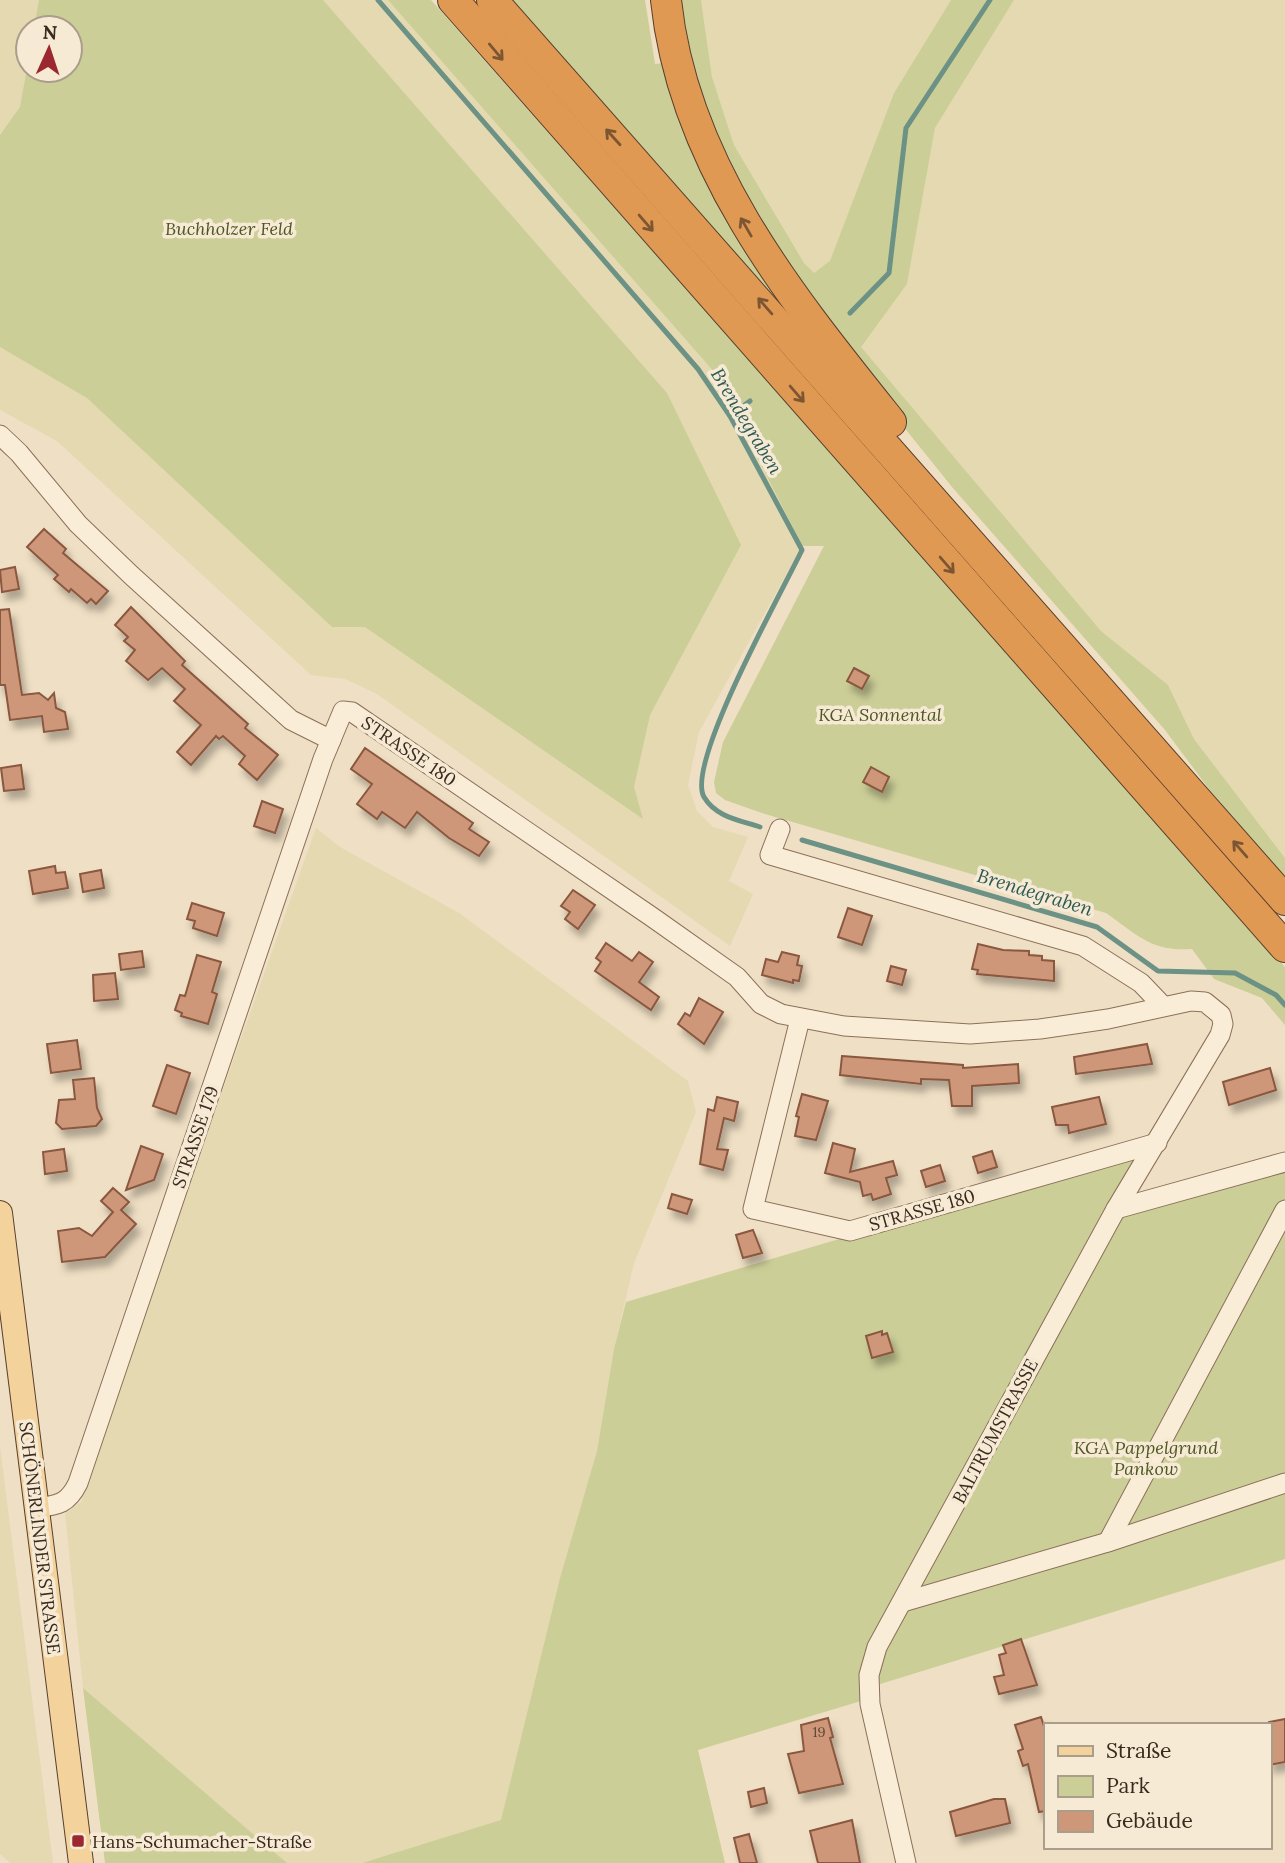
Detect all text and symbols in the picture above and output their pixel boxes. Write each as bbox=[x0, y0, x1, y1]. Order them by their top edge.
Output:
north arrow bbox=[14, 14, 84, 84]
text: N bbox=[42, 20, 58, 44]
one-way arrow bbox=[488, 43, 504, 61]
one-way arrow bbox=[605, 128, 621, 146]
one-way arrow bbox=[638, 214, 654, 232]
park label: Buchholzer Feld bbox=[165, 217, 293, 240]
one-way arrow bbox=[739, 217, 753, 237]
one-way arrow bbox=[757, 298, 773, 316]
water label: Brendegraben bbox=[706, 364, 788, 479]
one-way arrow bbox=[789, 385, 805, 403]
one-way arrow bbox=[939, 555, 955, 573]
park label: KGA Sonnental bbox=[818, 703, 942, 726]
street label: STRASSE 180 bbox=[357, 711, 461, 791]
one-way arrow bbox=[1232, 840, 1248, 858]
water label: Brendegraben bbox=[974, 863, 1096, 921]
street label: STRASSE 179 bbox=[167, 1083, 223, 1191]
street label: STRASSE 180 bbox=[866, 1184, 978, 1236]
street label: BALTRUMSTRASSE bbox=[947, 1355, 1043, 1507]
street label: SCHÖNERLINDER STRASSE bbox=[14, 1420, 66, 1656]
park label: KGA Pappelgrund Pankow bbox=[1074, 1436, 1218, 1480]
house number: 19 bbox=[812, 1723, 826, 1741]
legend bbox=[1044, 1723, 1271, 1849]
text: Straße bbox=[1106, 1737, 1171, 1764]
text: Park bbox=[1106, 1772, 1150, 1799]
text: Gebäude bbox=[1106, 1807, 1193, 1834]
place label: Hans-Schumacher-Straße bbox=[92, 1830, 312, 1853]
marker: Hans-Schumacher-Straße bbox=[70, 1833, 86, 1849]

